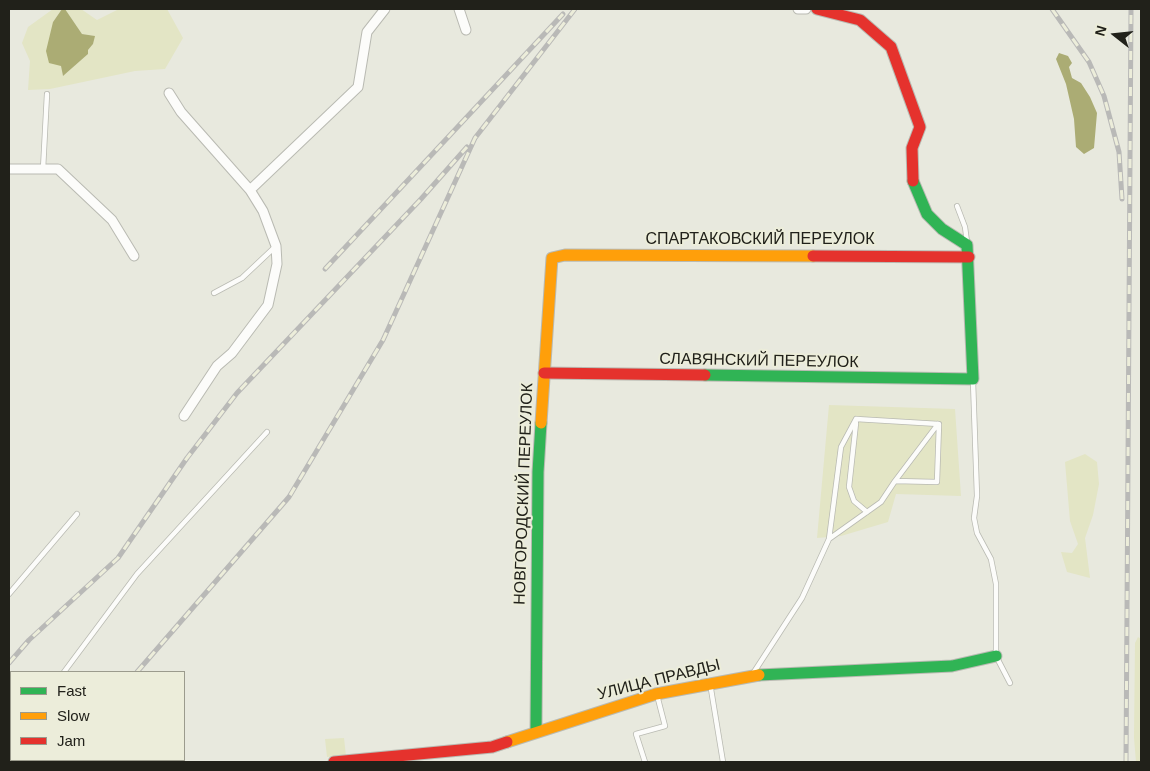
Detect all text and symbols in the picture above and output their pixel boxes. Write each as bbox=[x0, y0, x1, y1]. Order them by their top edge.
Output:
north arrow bbox=[1090, 10, 1140, 60]
text: N bbox=[1091, 24, 1110, 38]
street label: СПАРТАКОВСКИЙ ПЕРЕУЛОК bbox=[645, 230, 875, 250]
street label: СЛАВЯНСКИЙ ПЕРЕУЛОК bbox=[659, 350, 859, 372]
street label: НОВГОРОДСКИЙ ПЕРЕУЛОК bbox=[511, 383, 537, 605]
street label: УЛИЦА ПРАВДЫ bbox=[596, 655, 722, 705]
legend bbox=[10, 671, 185, 761]
text: Fast bbox=[57, 682, 86, 699]
text: Slow bbox=[57, 707, 90, 724]
text: Jam bbox=[57, 732, 85, 749]

